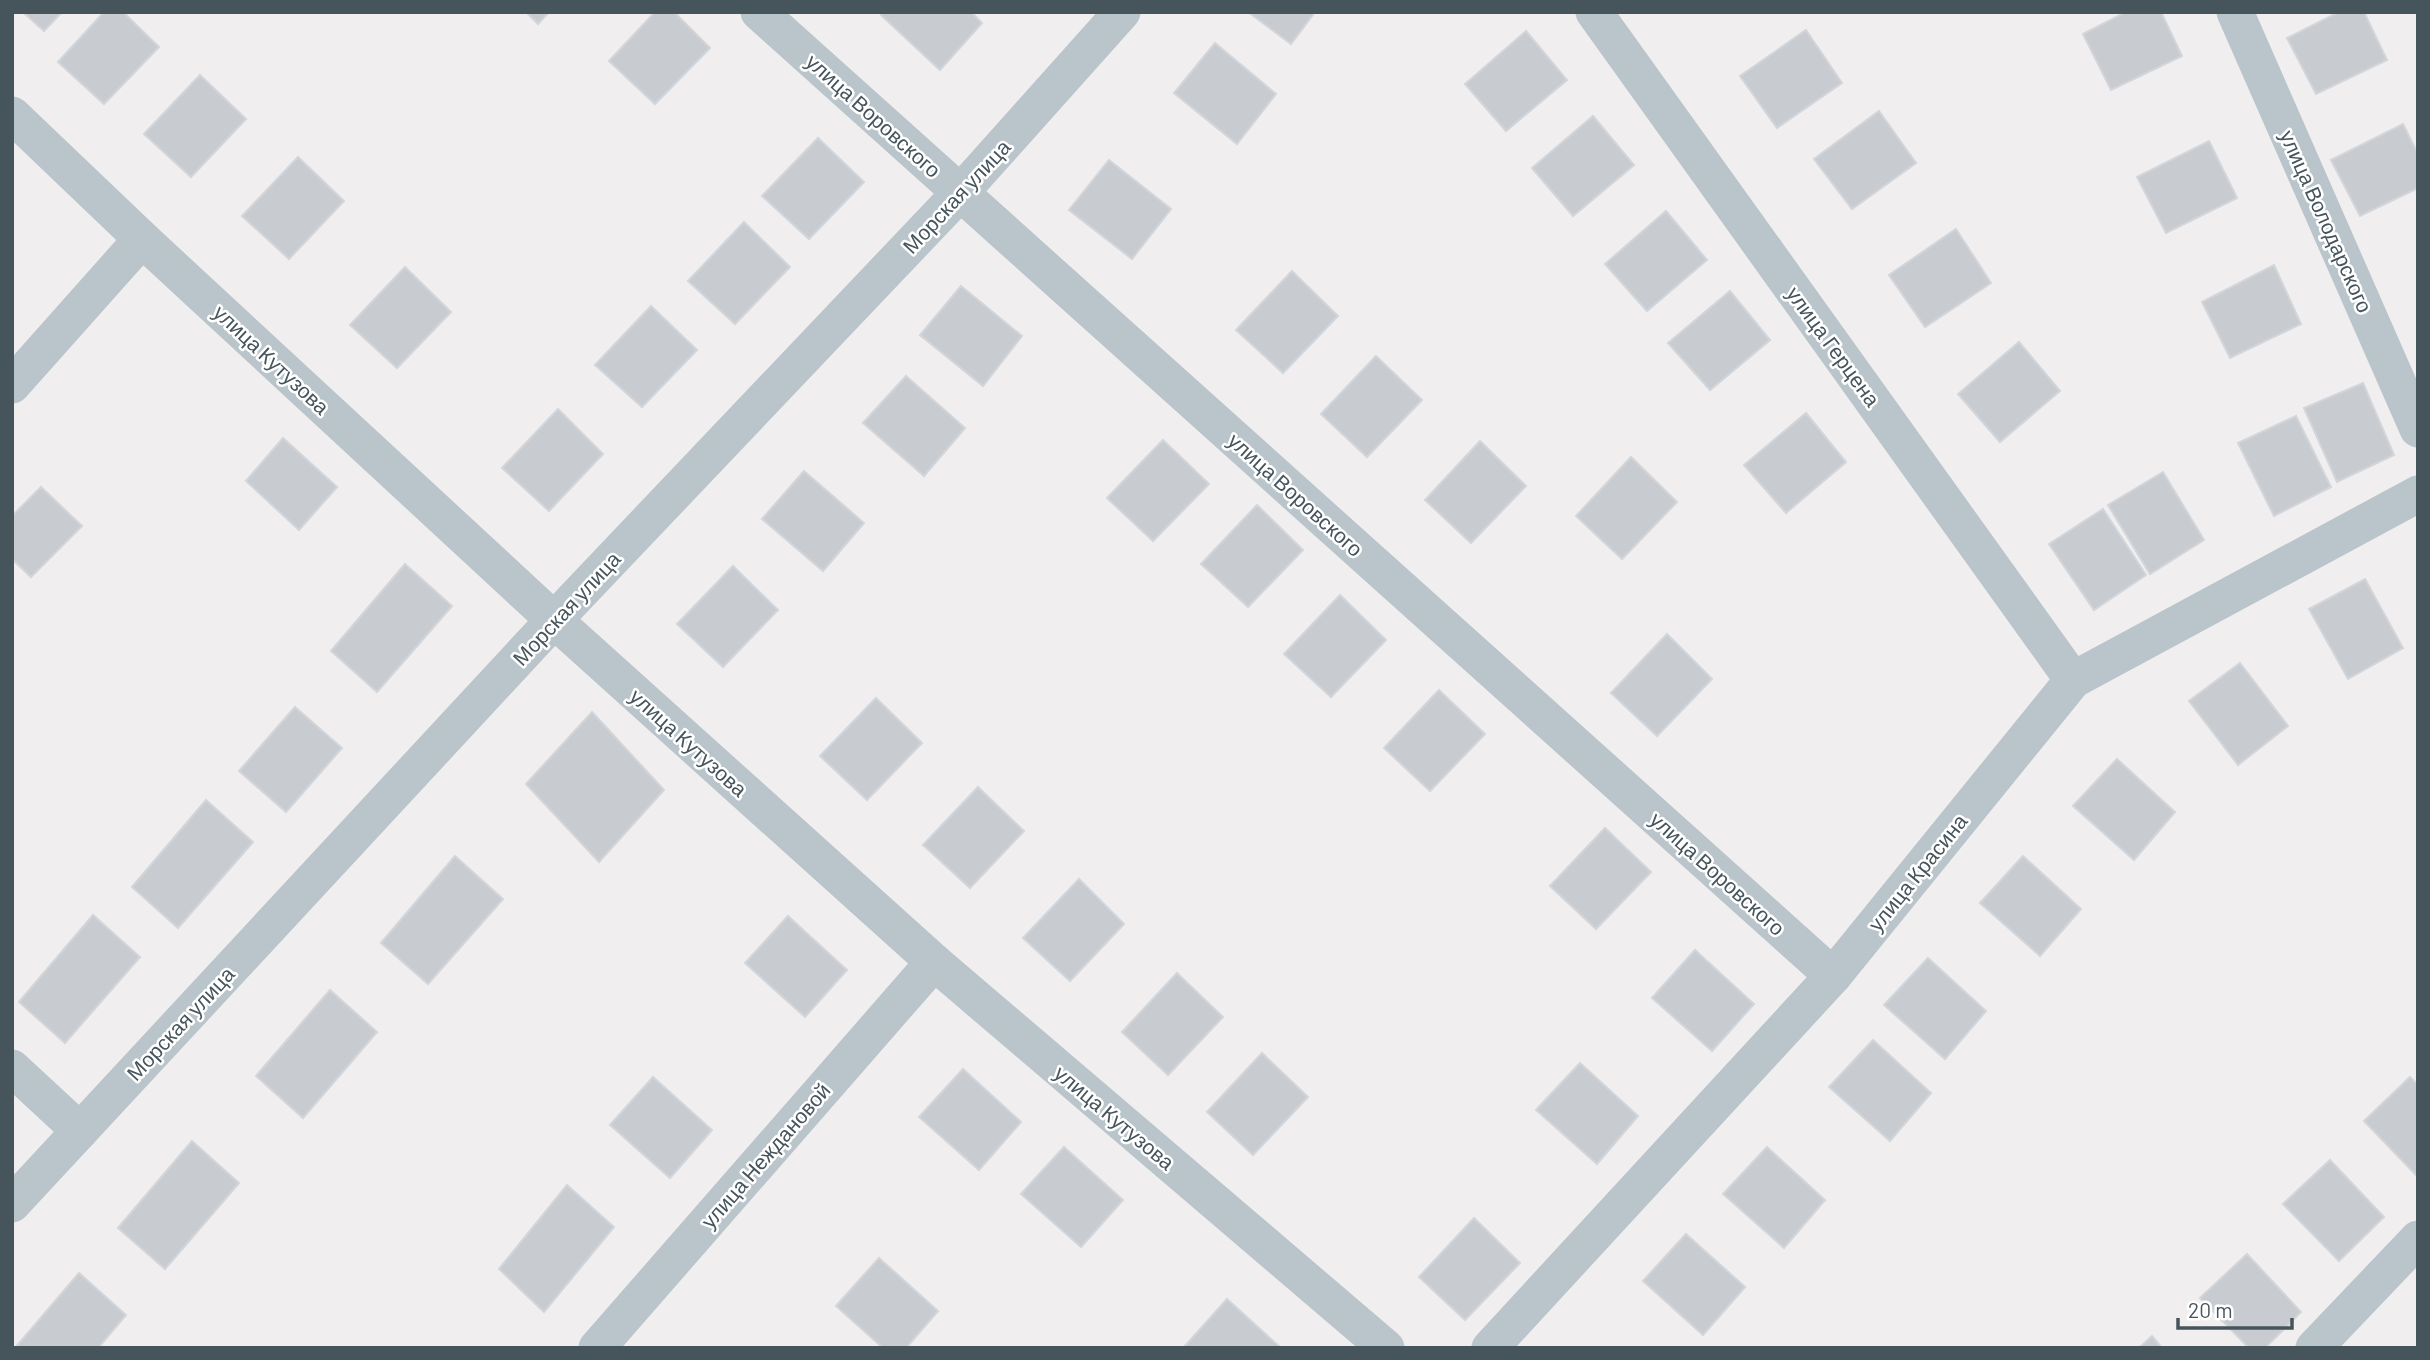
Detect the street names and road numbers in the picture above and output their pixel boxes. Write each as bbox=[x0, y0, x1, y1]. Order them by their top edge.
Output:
street label: улица Воровского bbox=[802, 48, 946, 182]
street label: улица Володарского bbox=[2276, 126, 2378, 316]
street label: Морская улица bbox=[897, 134, 1015, 258]
street label: улица Герцена bbox=[1782, 281, 1886, 411]
street label: улица Кутузова bbox=[209, 299, 335, 419]
street label: улица Воровского bbox=[1224, 427, 1368, 561]
street label: Морская улица bbox=[507, 546, 625, 670]
street label: улица Кутузова bbox=[625, 683, 753, 801]
street label: улица Воровского bbox=[1646, 806, 1790, 940]
street label: улица Красина bbox=[1862, 808, 1972, 935]
street label: Морская улица bbox=[121, 961, 239, 1085]
street label: улица Кутузова bbox=[1050, 1060, 1180, 1175]
street label: улица Неждановой bbox=[695, 1077, 835, 1233]

